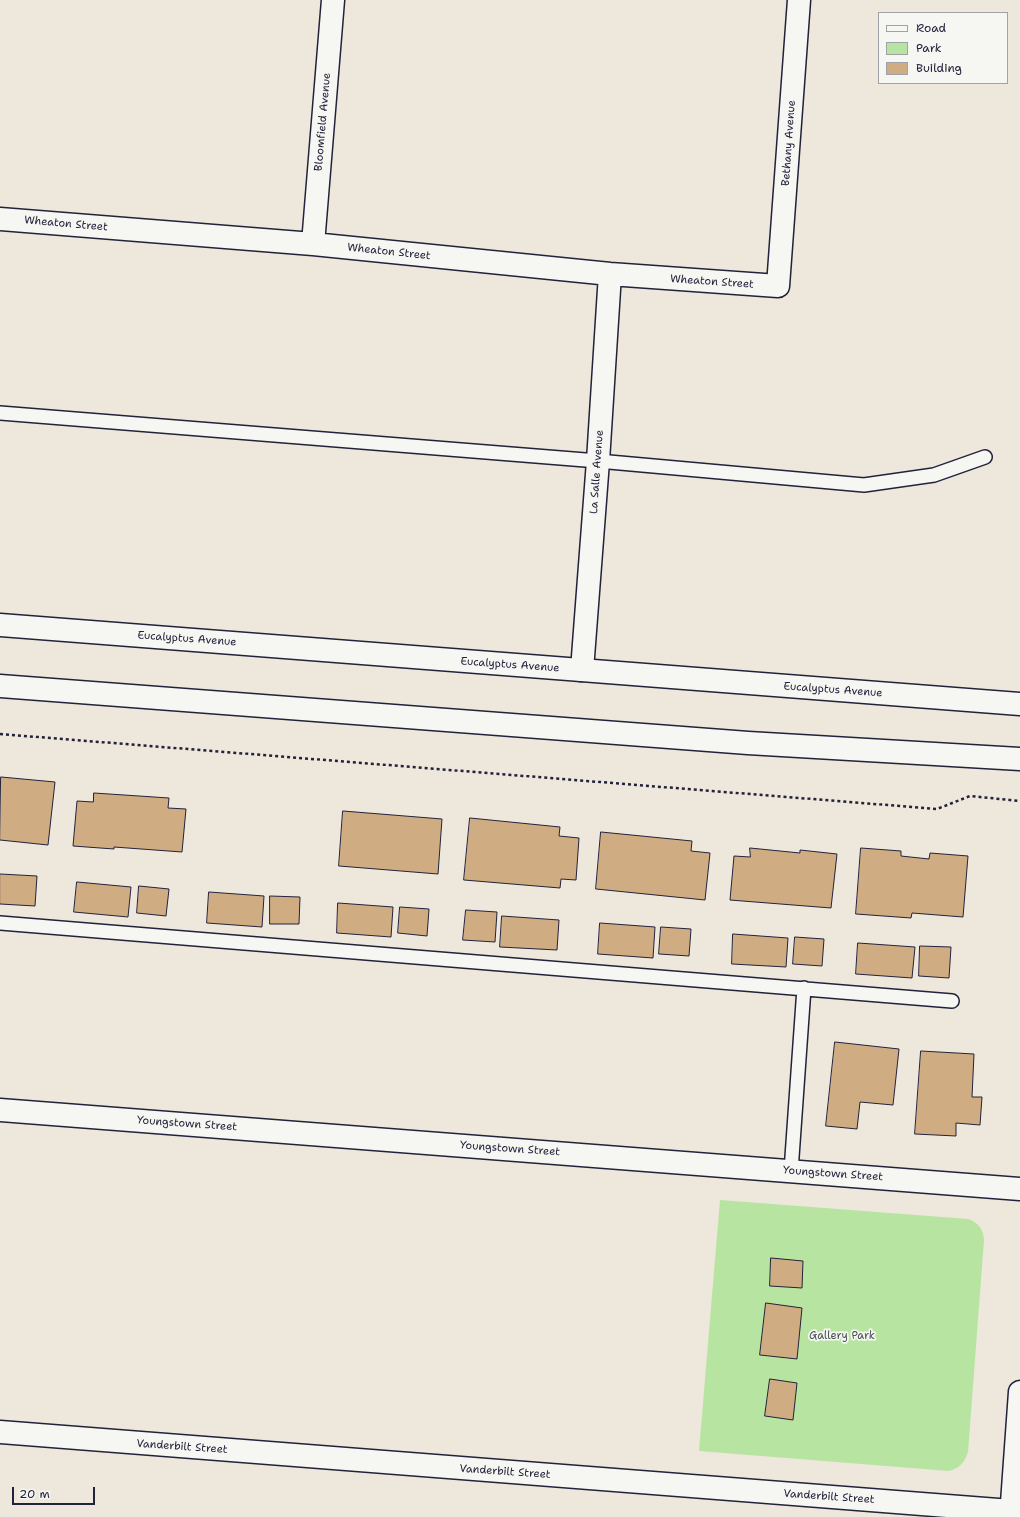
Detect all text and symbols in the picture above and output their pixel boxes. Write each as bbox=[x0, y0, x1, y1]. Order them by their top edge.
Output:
legend bbox=[878, 12, 1008, 84]
text: Road bbox=[916, 20, 946, 36]
text: Park bbox=[916, 40, 942, 56]
text: Building bbox=[916, 60, 962, 76]
street label: Bloomfield Avenue bbox=[312, 72, 334, 172]
street label: Bethany Avenue bbox=[779, 100, 799, 186]
street label: Wheaton Street bbox=[24, 214, 108, 234]
street label: Wheaton Street bbox=[347, 241, 431, 263]
street label: Wheaton Street bbox=[670, 272, 754, 292]
street label: La Salle Avenue bbox=[587, 429, 607, 515]
street label: Eucalyptus Avenue bbox=[137, 629, 237, 649]
street label: Eucalyptus Avenue bbox=[460, 655, 560, 675]
street label: Eucalyptus Avenue bbox=[783, 680, 883, 700]
street label: Youngstown Street bbox=[136, 1114, 238, 1134]
street label: Youngstown Street bbox=[459, 1139, 561, 1159]
street label: Youngstown Street bbox=[782, 1164, 884, 1184]
park label: Gallery Park bbox=[809, 1329, 875, 1343]
street label: Vanderbilt Street bbox=[136, 1437, 228, 1457]
street label: Vanderbilt Street bbox=[459, 1462, 551, 1482]
scale bar bbox=[14, 1479, 97, 1505]
text: 20 m bbox=[19, 1486, 50, 1502]
street label: Vanderbilt Street bbox=[783, 1487, 875, 1507]

